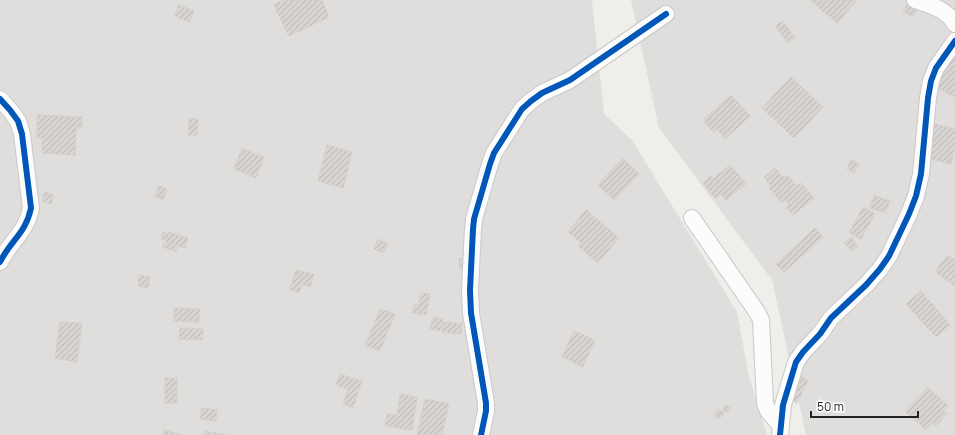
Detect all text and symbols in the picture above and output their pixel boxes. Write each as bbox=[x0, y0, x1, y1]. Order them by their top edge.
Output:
scale bar bbox=[811, 393, 918, 419]
text: 50 m bbox=[817, 398, 844, 415]

